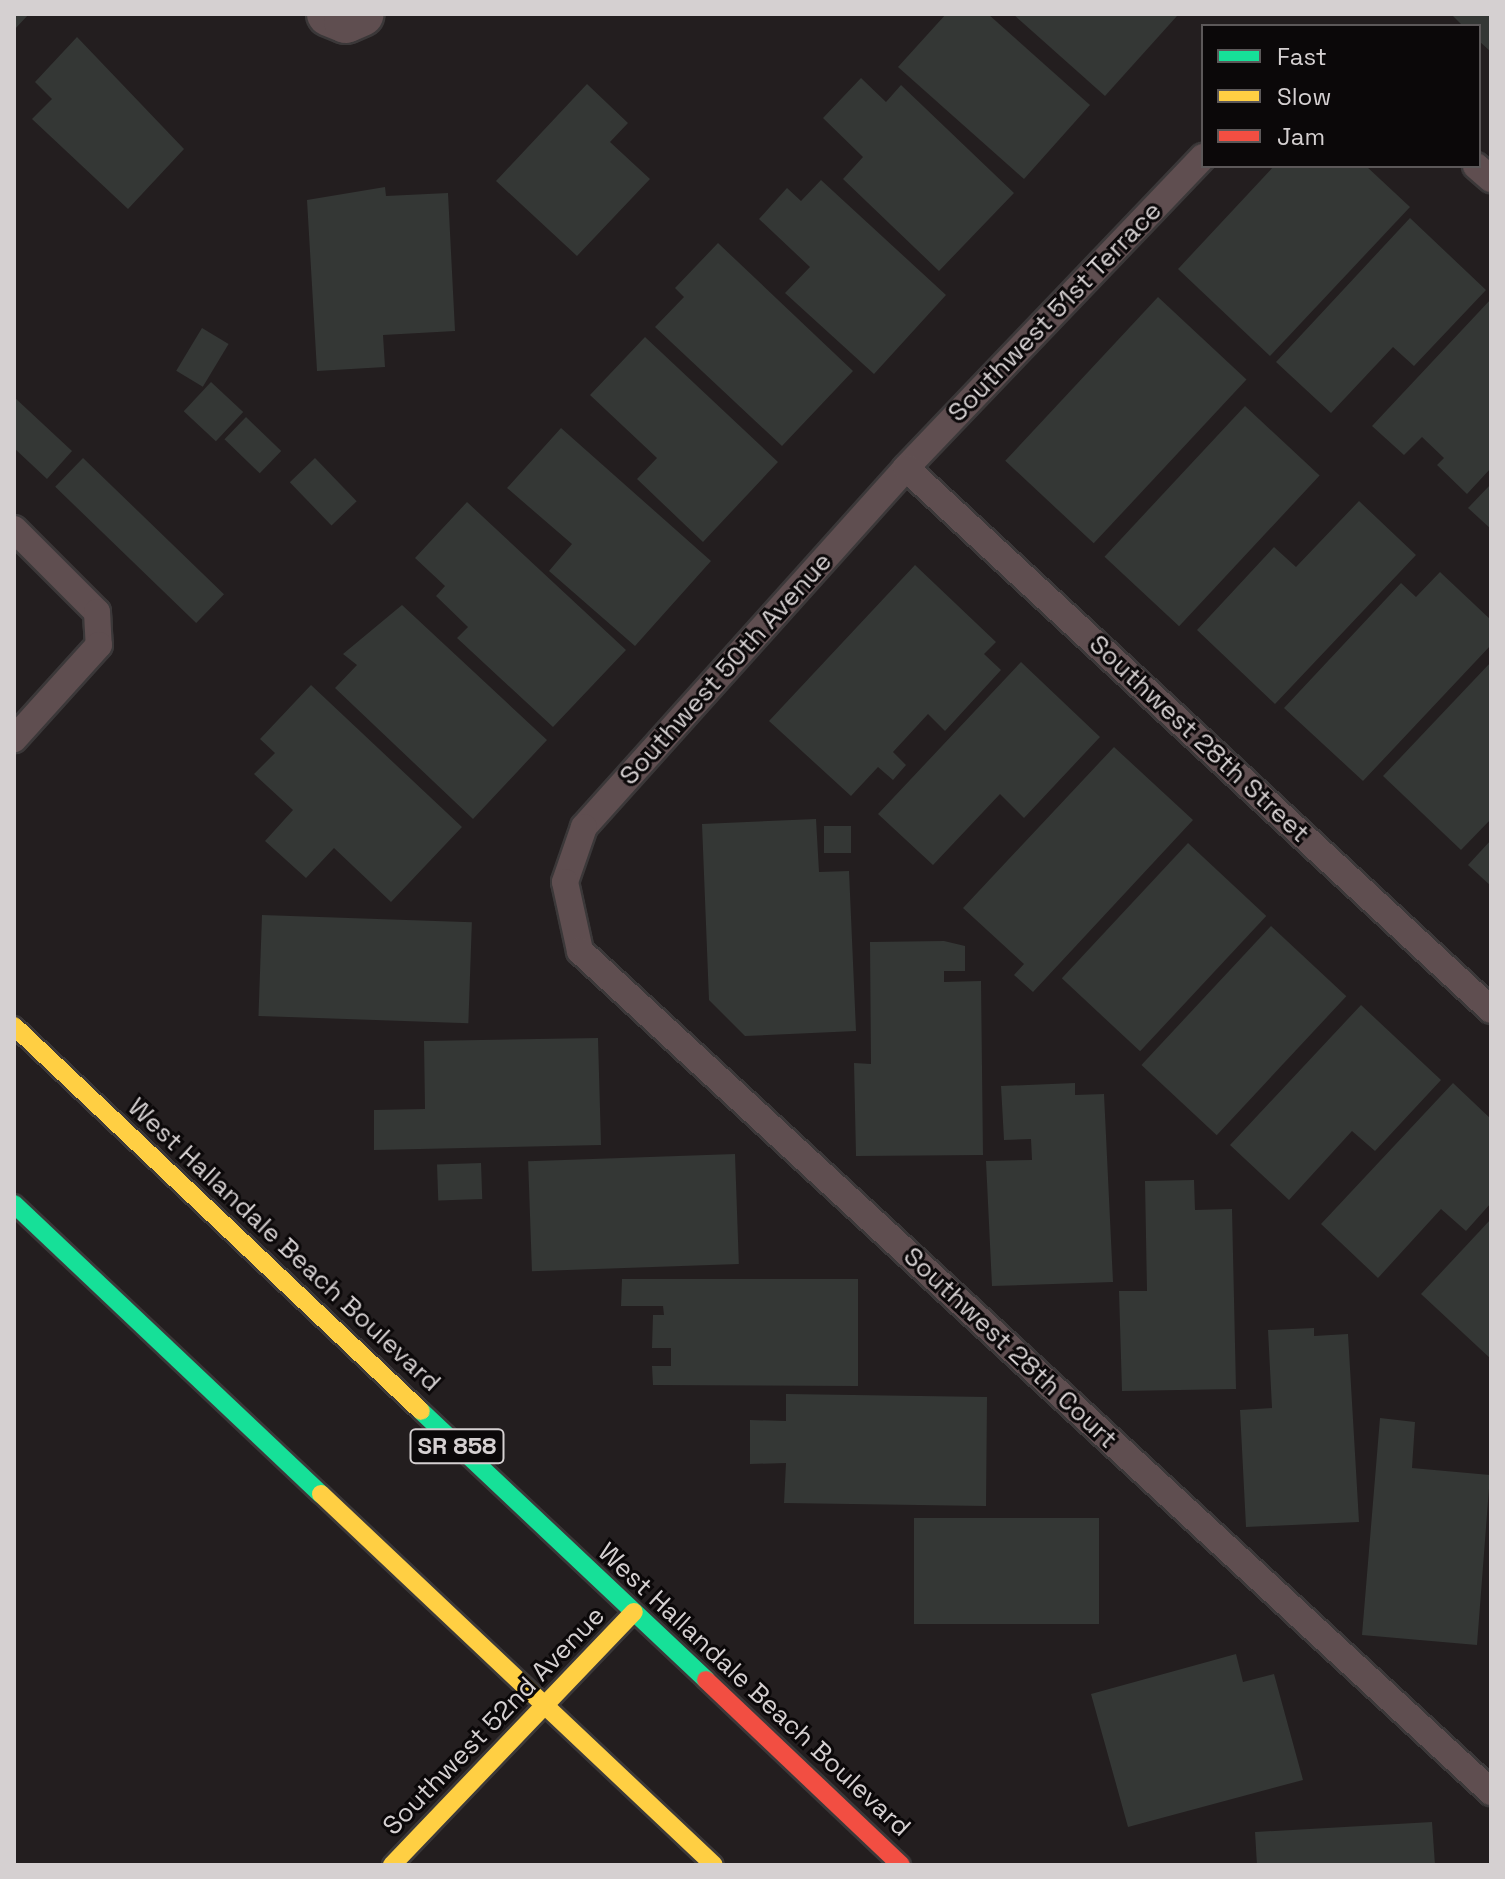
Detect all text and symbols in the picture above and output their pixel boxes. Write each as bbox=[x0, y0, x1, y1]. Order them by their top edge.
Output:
legend bbox=[1201, 24, 1481, 168]
text: Fast bbox=[1277, 41, 1327, 72]
text: Slow bbox=[1277, 81, 1331, 112]
text: Jam bbox=[1277, 121, 1325, 152]
street label: Southwest 51st Terrace bbox=[941, 195, 1169, 429]
street label: Southwest 50th Avenue bbox=[613, 546, 839, 792]
street label: Southwest 28th Street bbox=[1082, 629, 1316, 849]
street label: West Hallandale Beach Boulevard bbox=[121, 1092, 447, 1398]
street label: Southwest 28th Court bbox=[897, 1241, 1123, 1455]
road number: SR 858 bbox=[409, 1426, 505, 1466]
street label: West Hallandale Beach Boulevard bbox=[591, 1537, 917, 1843]
street label: Southwest 52nd Avenue bbox=[377, 1600, 611, 1842]

